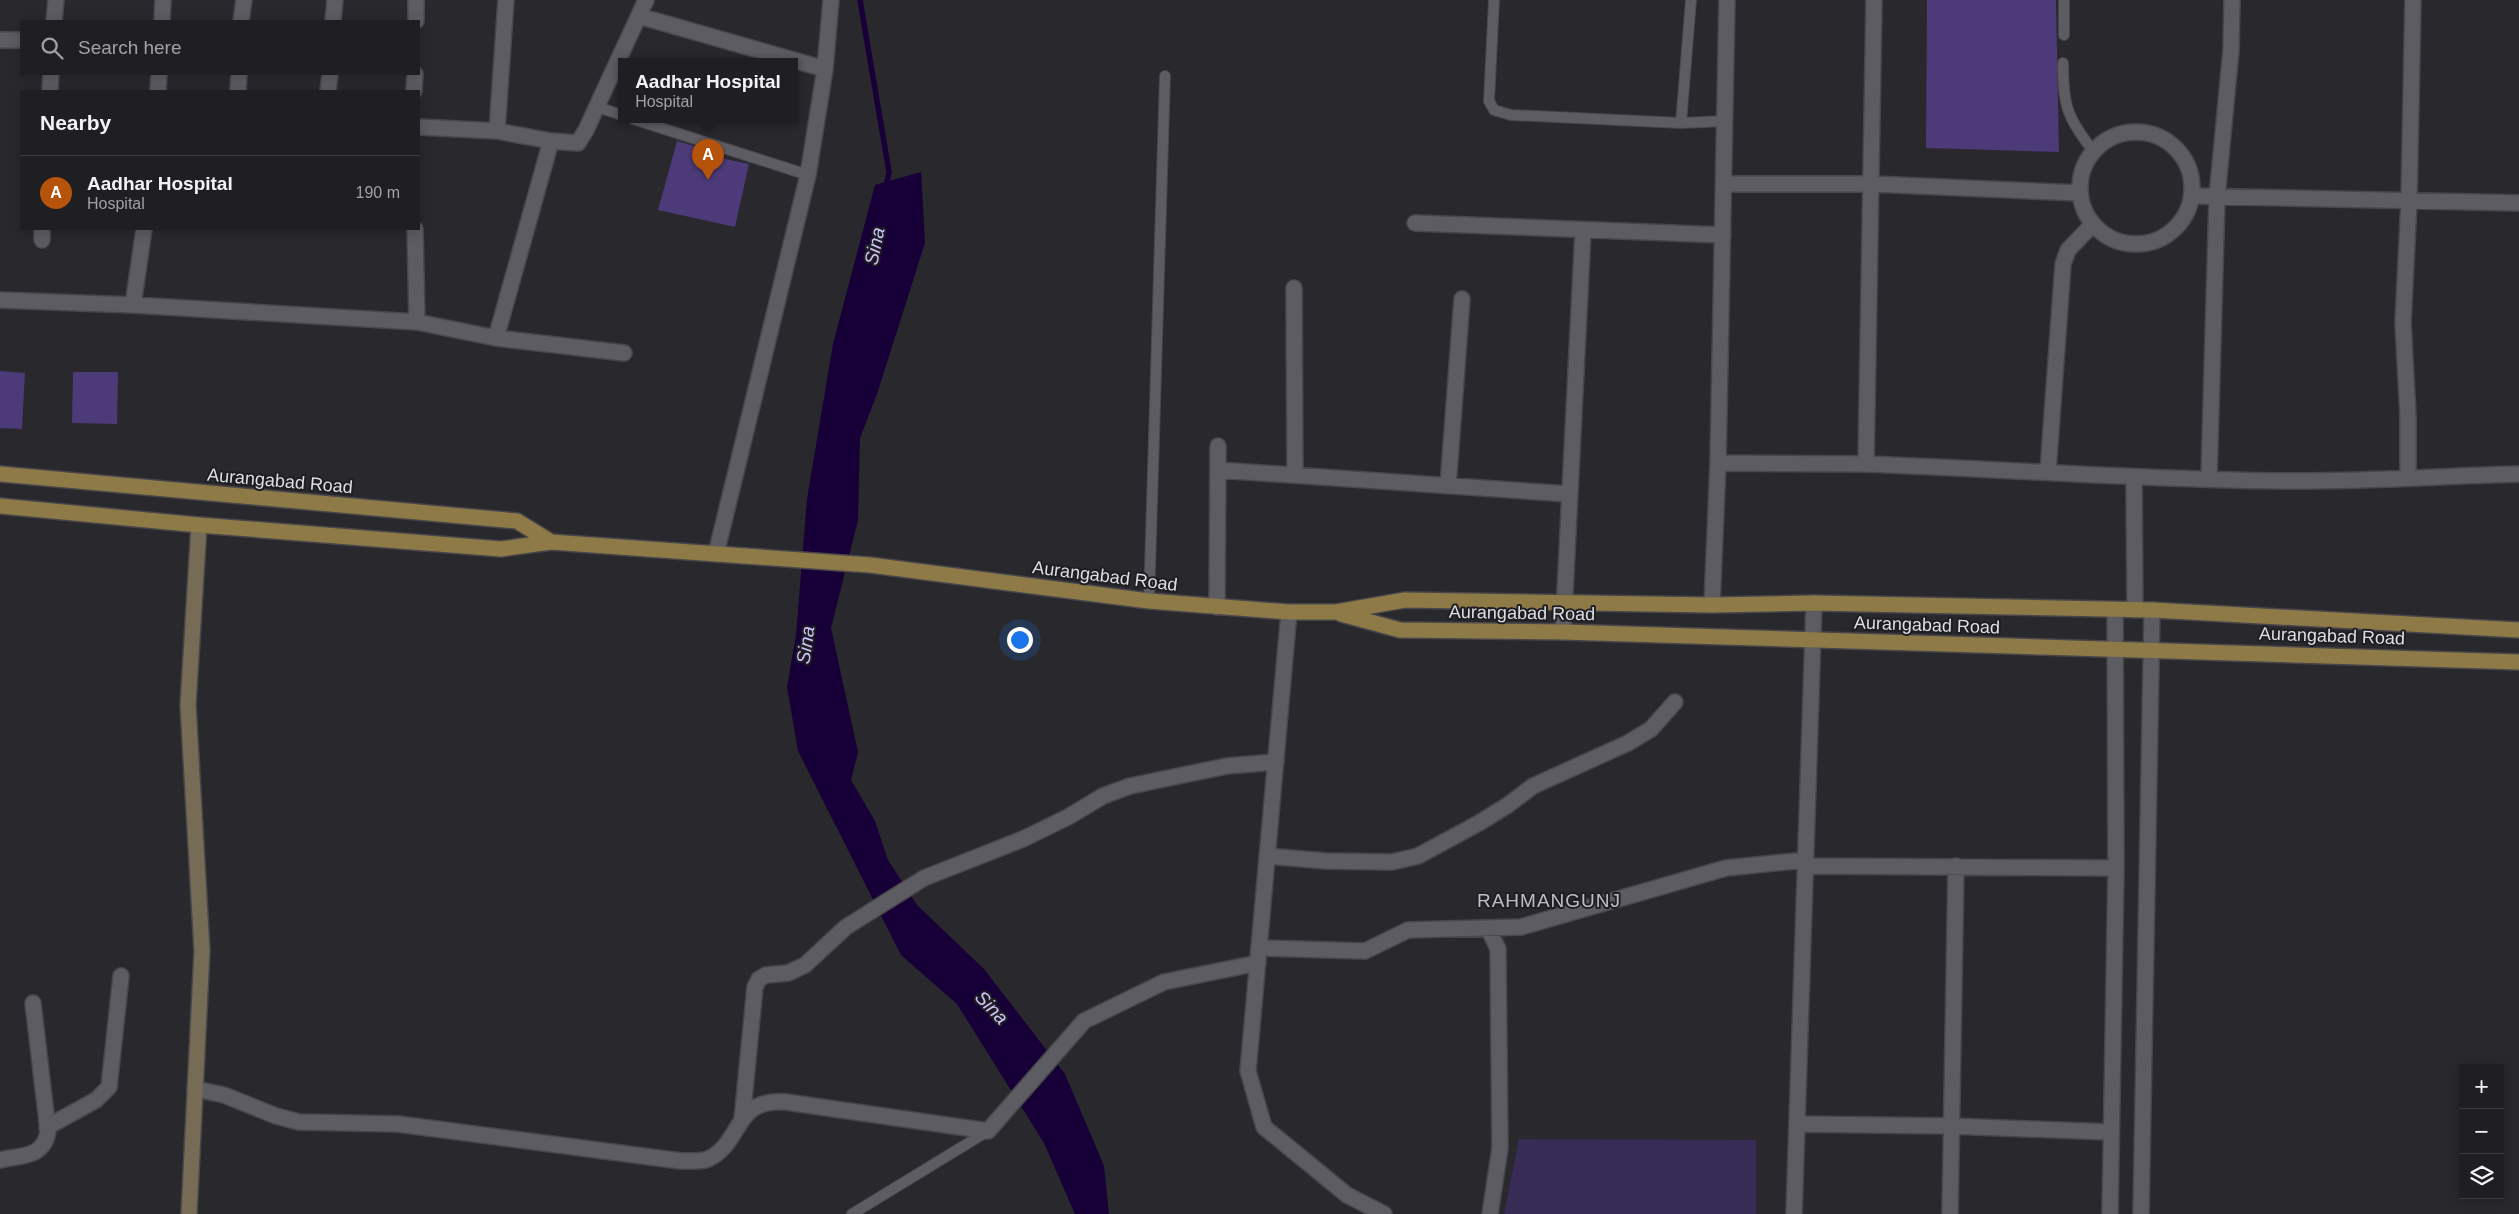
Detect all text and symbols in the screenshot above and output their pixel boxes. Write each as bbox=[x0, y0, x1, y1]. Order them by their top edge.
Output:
search box bbox=[20, 20, 420, 75]
icon: search bbox=[38, 34, 66, 62]
text: Search here bbox=[78, 37, 182, 58]
popup bbox=[618, 58, 798, 123]
text: Aadhar Hospital bbox=[635, 71, 781, 92]
text: Hospital bbox=[635, 93, 693, 110]
text: Nearby bbox=[40, 111, 111, 134]
pin: A bbox=[692, 139, 724, 180]
text: Aadhar Hospital bbox=[87, 173, 233, 194]
text: A bbox=[50, 184, 62, 201]
text: 190 m bbox=[356, 184, 400, 201]
text: Hospital bbox=[87, 195, 145, 212]
water label: Sina bbox=[860, 225, 889, 267]
street label: Aurangabad Road bbox=[206, 465, 354, 497]
street label: Aurangabad Road bbox=[1031, 557, 1179, 595]
street label: Aurangabad Road bbox=[1449, 602, 1595, 624]
street label: Aurangabad Road bbox=[1854, 612, 2000, 638]
street label: Aurangabad Road bbox=[2259, 623, 2405, 649]
water label: Sina bbox=[792, 625, 819, 665]
your location bbox=[1007, 627, 1033, 653]
district label: RAHMANGUNJ bbox=[1477, 890, 1621, 911]
water label: Sina bbox=[971, 986, 1012, 1028]
map controls bbox=[2459, 1064, 2504, 1199]
button: + bbox=[2459, 1064, 2504, 1109]
button: − bbox=[2459, 1109, 2504, 1154]
button: layers bbox=[2459, 1154, 2504, 1199]

